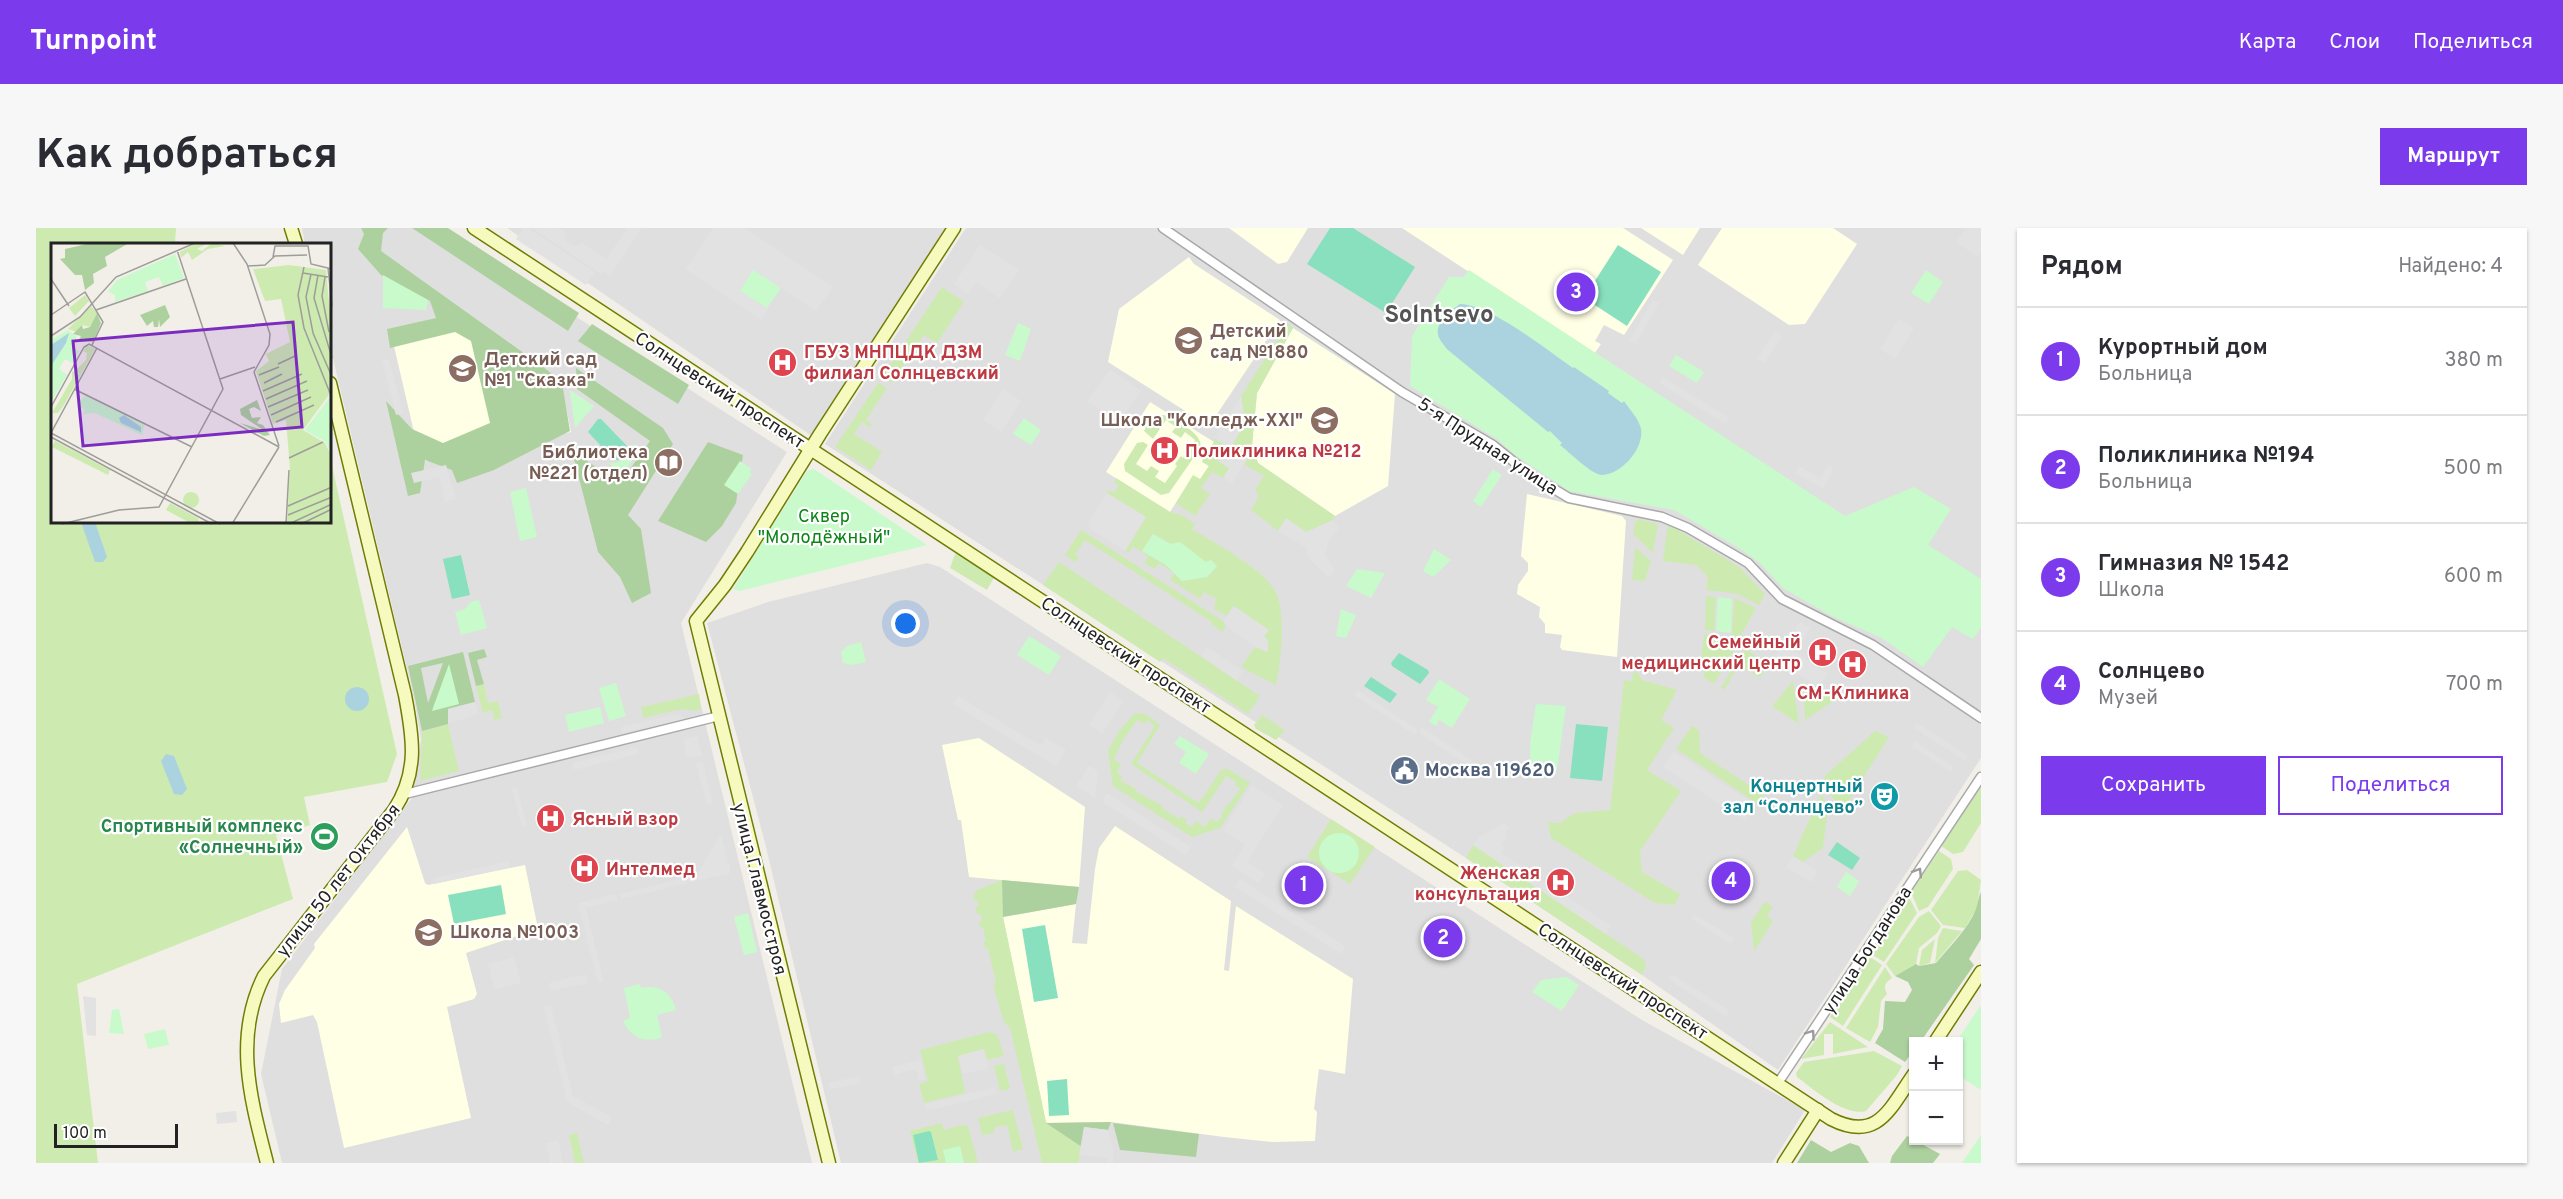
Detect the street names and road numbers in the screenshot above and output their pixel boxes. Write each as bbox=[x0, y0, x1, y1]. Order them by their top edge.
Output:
street label: Солнцевский проспект bbox=[630, 328, 809, 455]
street label: 5-я Прудная улица bbox=[1413, 393, 1562, 501]
street label: Солнцевский проспект bbox=[1036, 593, 1215, 720]
street label: улица 50 лет Октября bbox=[272, 800, 406, 962]
street label: улица Главмосстроя bbox=[726, 801, 791, 978]
street label: улица Богданова bbox=[1818, 883, 1918, 1019]
street label: Солнцевский проспект bbox=[1533, 919, 1712, 1046]

